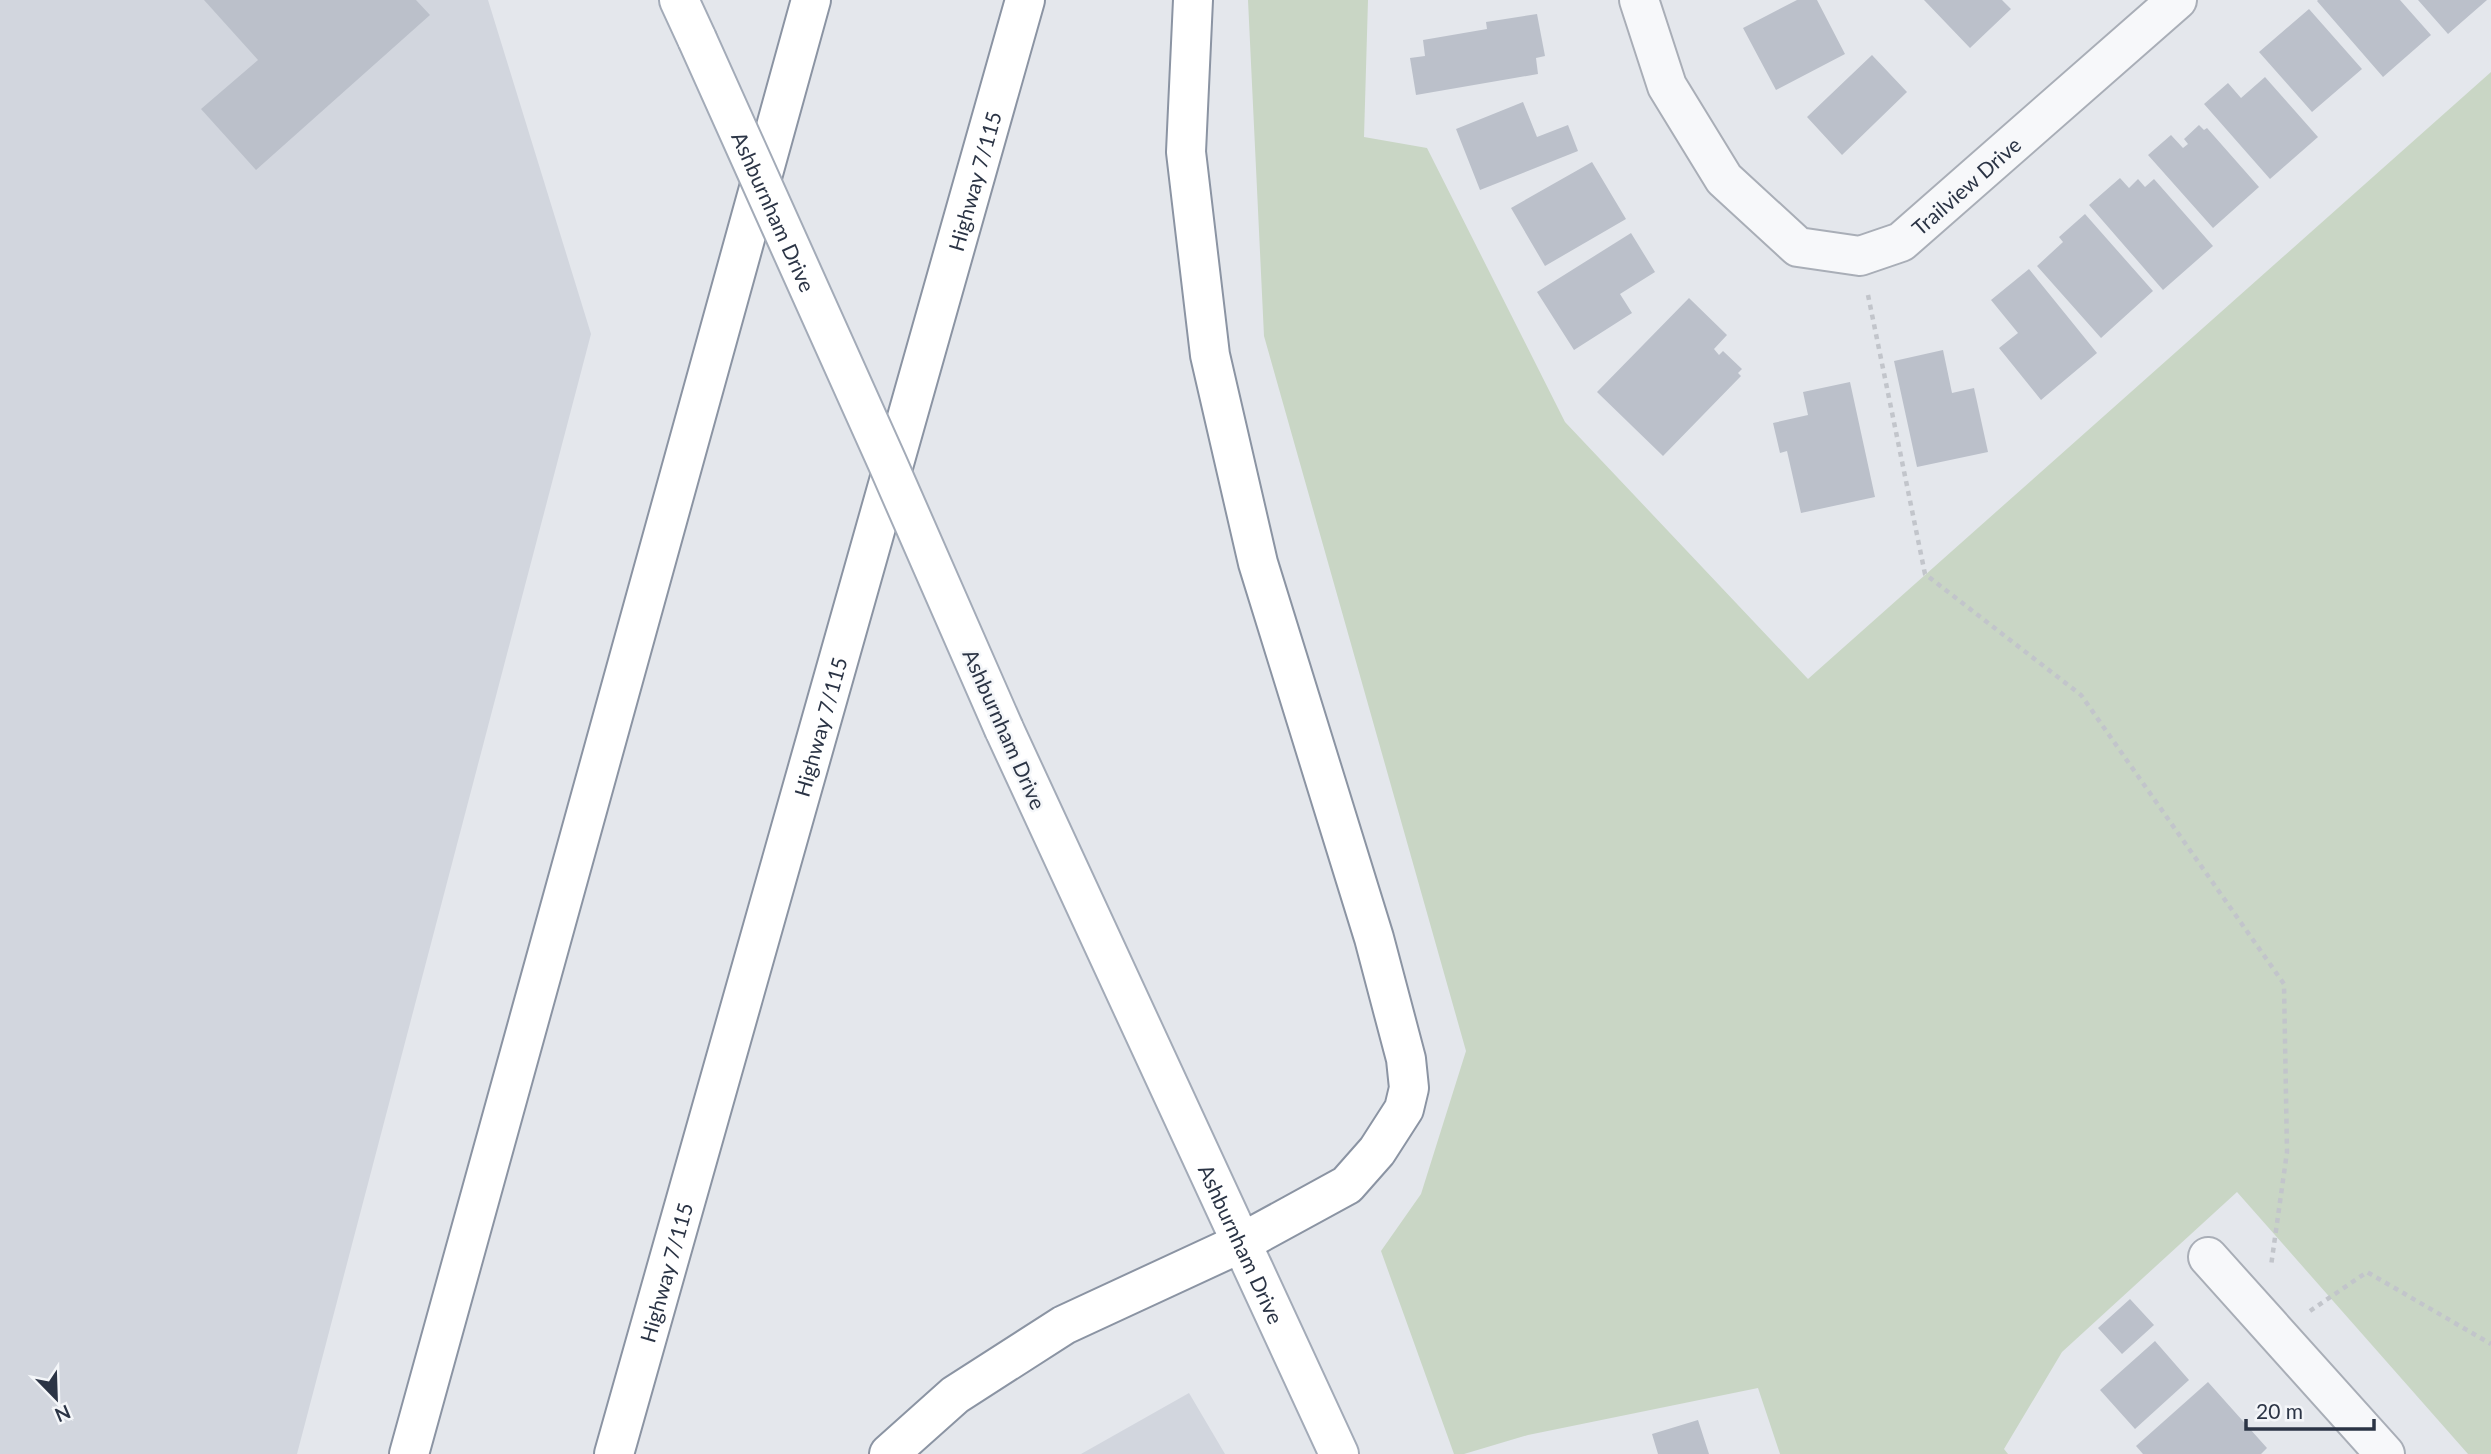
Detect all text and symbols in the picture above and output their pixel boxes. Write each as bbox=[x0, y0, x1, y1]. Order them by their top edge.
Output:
street label: Highway 7/115 bbox=[942, 108, 1005, 254]
street label: Ashburnham Drive bbox=[728, 127, 821, 295]
street label: Trailview Drive bbox=[1906, 131, 2025, 240]
street label: Ashburnham Drive bbox=[958, 645, 1052, 813]
street label: Highway 7/115 bbox=[788, 654, 851, 799]
street label: Ashburnham Drive bbox=[1194, 1160, 1289, 1327]
street label: Highway 7/115 bbox=[634, 1199, 697, 1345]
north arrow bbox=[21, 1363, 91, 1433]
scale bar bbox=[2246, 1388, 2374, 1432]
text: 20 m bbox=[2256, 1398, 2303, 1423]
text: N bbox=[52, 1401, 74, 1428]

